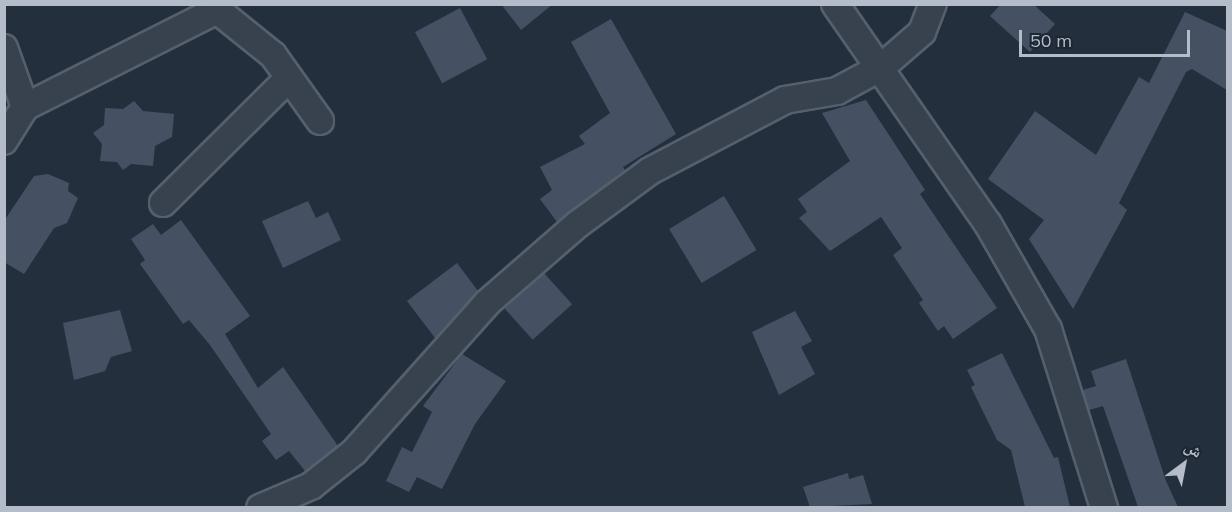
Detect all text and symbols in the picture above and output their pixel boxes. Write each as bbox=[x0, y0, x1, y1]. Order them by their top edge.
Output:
scale bar bbox=[1022, 18, 1193, 56]
text: 50 m bbox=[1030, 29, 1072, 52]
north arrow bbox=[1154, 434, 1214, 494]
text: ش bbox=[1181, 436, 1206, 462]

